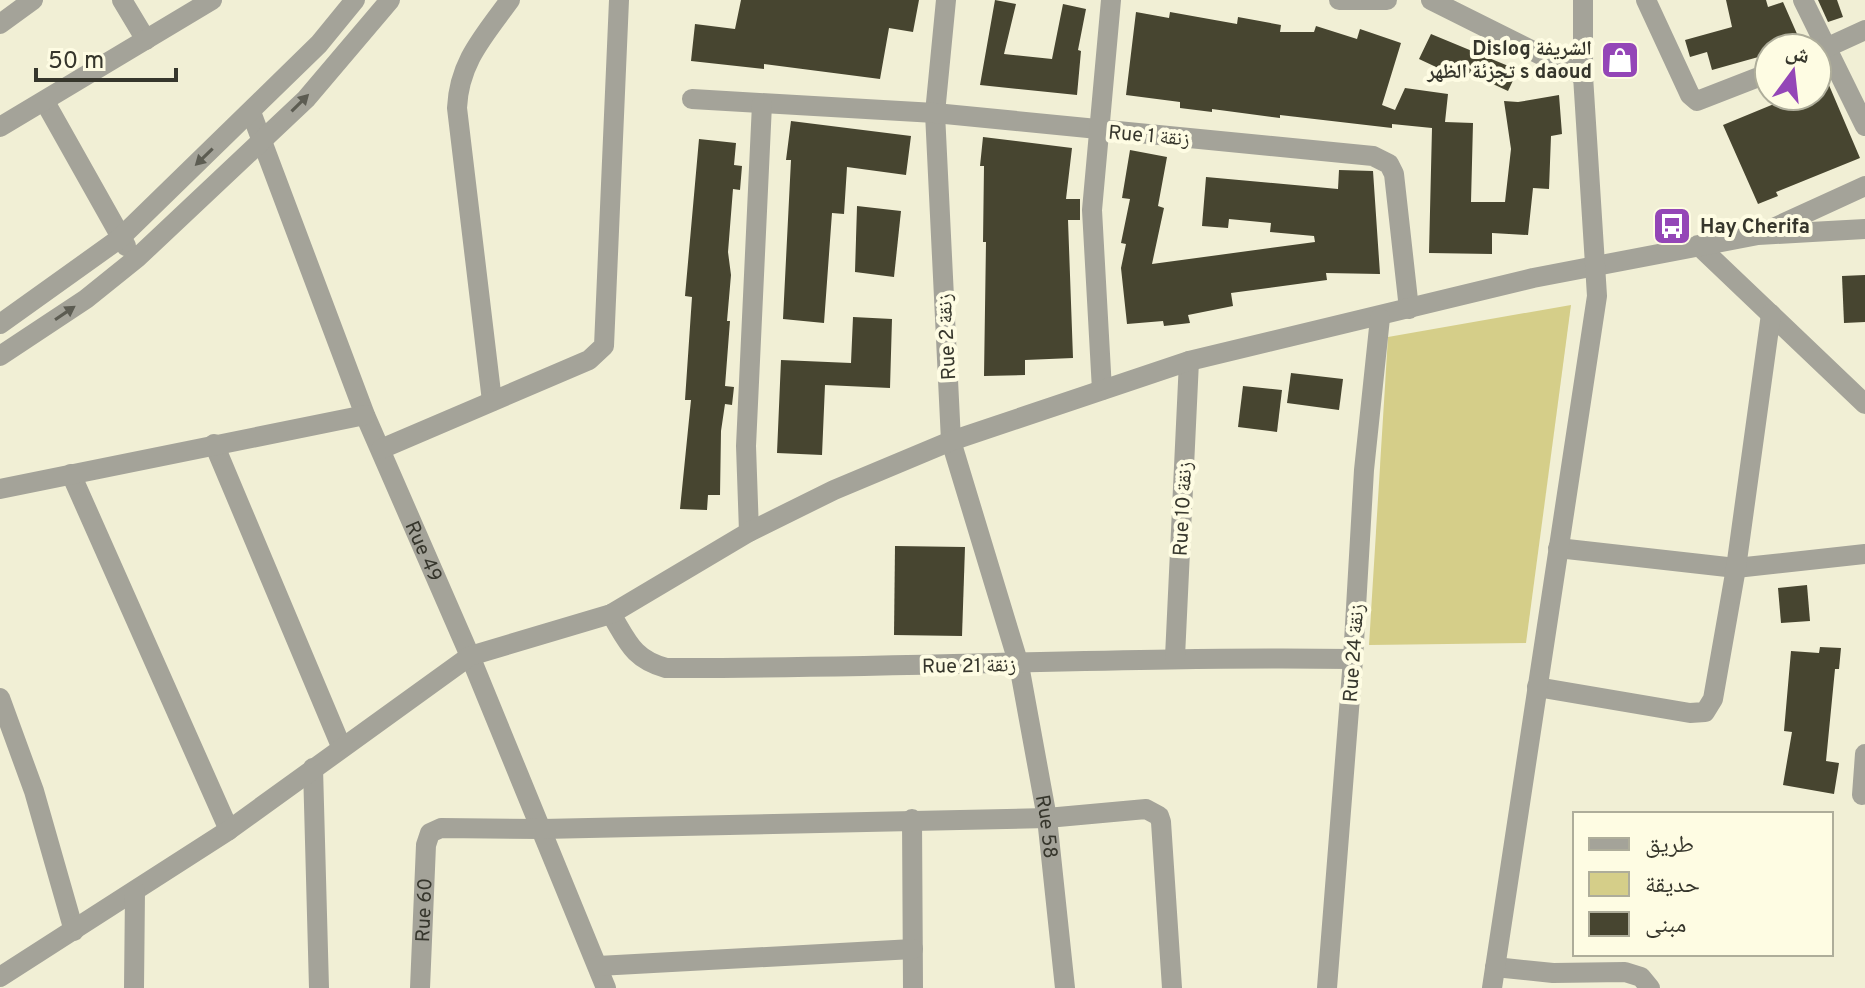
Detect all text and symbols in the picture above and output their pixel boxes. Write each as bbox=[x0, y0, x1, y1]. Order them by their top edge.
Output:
scale bar bbox=[36, 32, 176, 82]
north arrow bbox=[1753, 32, 1833, 112]
place label: Dislog الشريفة تجزئة الظهر s daoud bbox=[1426, 37, 1592, 86]
shop icon: Dislog الشريفة تجزئة الظهر s daoud bbox=[1599, 39, 1641, 81]
text: ش bbox=[1783, 39, 1812, 71]
text: 50 m bbox=[48, 47, 104, 77]
one-way arrow bbox=[291, 94, 309, 113]
street label: Rue 1 زنقة bbox=[1107, 120, 1191, 154]
one-way arrow bbox=[195, 147, 214, 166]
bus stop icon: Hay Cherifa bbox=[1651, 205, 1693, 247]
place label: Hay Cherifa bbox=[1700, 215, 1810, 241]
street label: Rue 2 زنقة bbox=[933, 293, 963, 381]
one-way arrow bbox=[54, 306, 76, 321]
street label: Rue 10 زنقة bbox=[1169, 461, 1199, 557]
street label: Rue 49 bbox=[398, 517, 447, 586]
street label: Rue 24 زنقة bbox=[1339, 603, 1371, 703]
street label: Rue 21 زنقة bbox=[922, 653, 1016, 681]
street label: Rue 58 bbox=[1028, 793, 1062, 860]
legend bbox=[1573, 812, 1833, 956]
text: طريق bbox=[1645, 831, 1694, 861]
text: حديقة bbox=[1645, 871, 1700, 901]
street label: Rue 60 bbox=[411, 877, 440, 943]
text: مبنى bbox=[1645, 911, 1686, 941]

